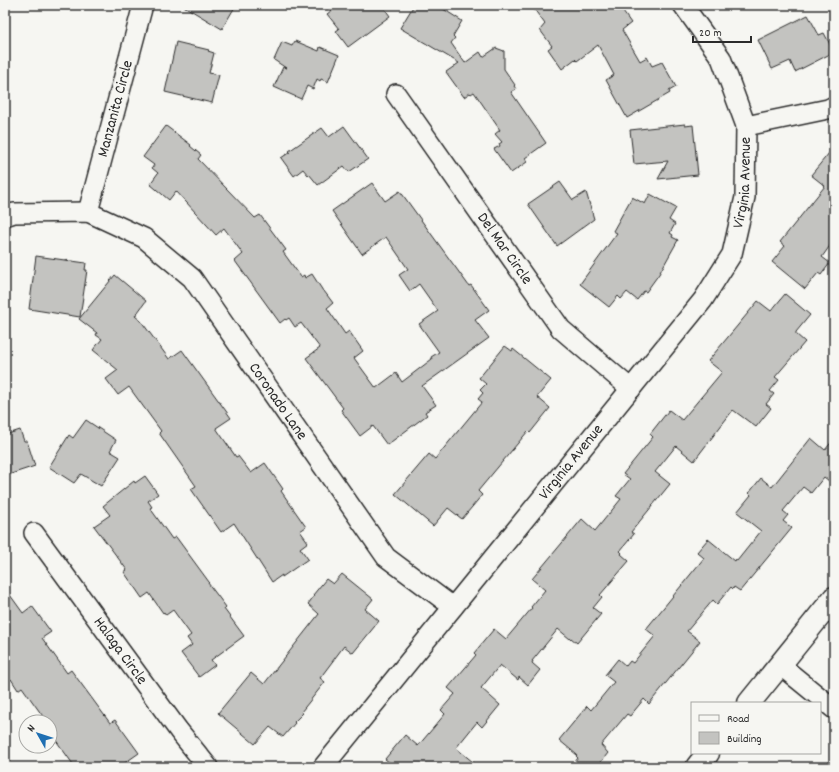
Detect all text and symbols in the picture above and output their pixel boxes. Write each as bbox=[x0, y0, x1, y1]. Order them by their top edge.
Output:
scale bar bbox=[693, 18, 751, 44]
text: 20 m bbox=[699, 25, 722, 42]
street label: Manzanita Circle bbox=[92, 58, 139, 160]
street label: Virginia Avenue bbox=[727, 137, 757, 231]
street label: Del Mar Circle bbox=[471, 208, 538, 289]
street label: Coronado Lane bbox=[243, 358, 313, 445]
street label: Virginia Avenue bbox=[533, 419, 609, 505]
street label: Halaga Circle bbox=[88, 612, 153, 690]
legend bbox=[691, 702, 821, 754]
text: Road bbox=[727, 711, 749, 728]
north arrow bbox=[18, 714, 58, 754]
text: N bbox=[24, 721, 40, 736]
text: Building bbox=[727, 731, 762, 748]

